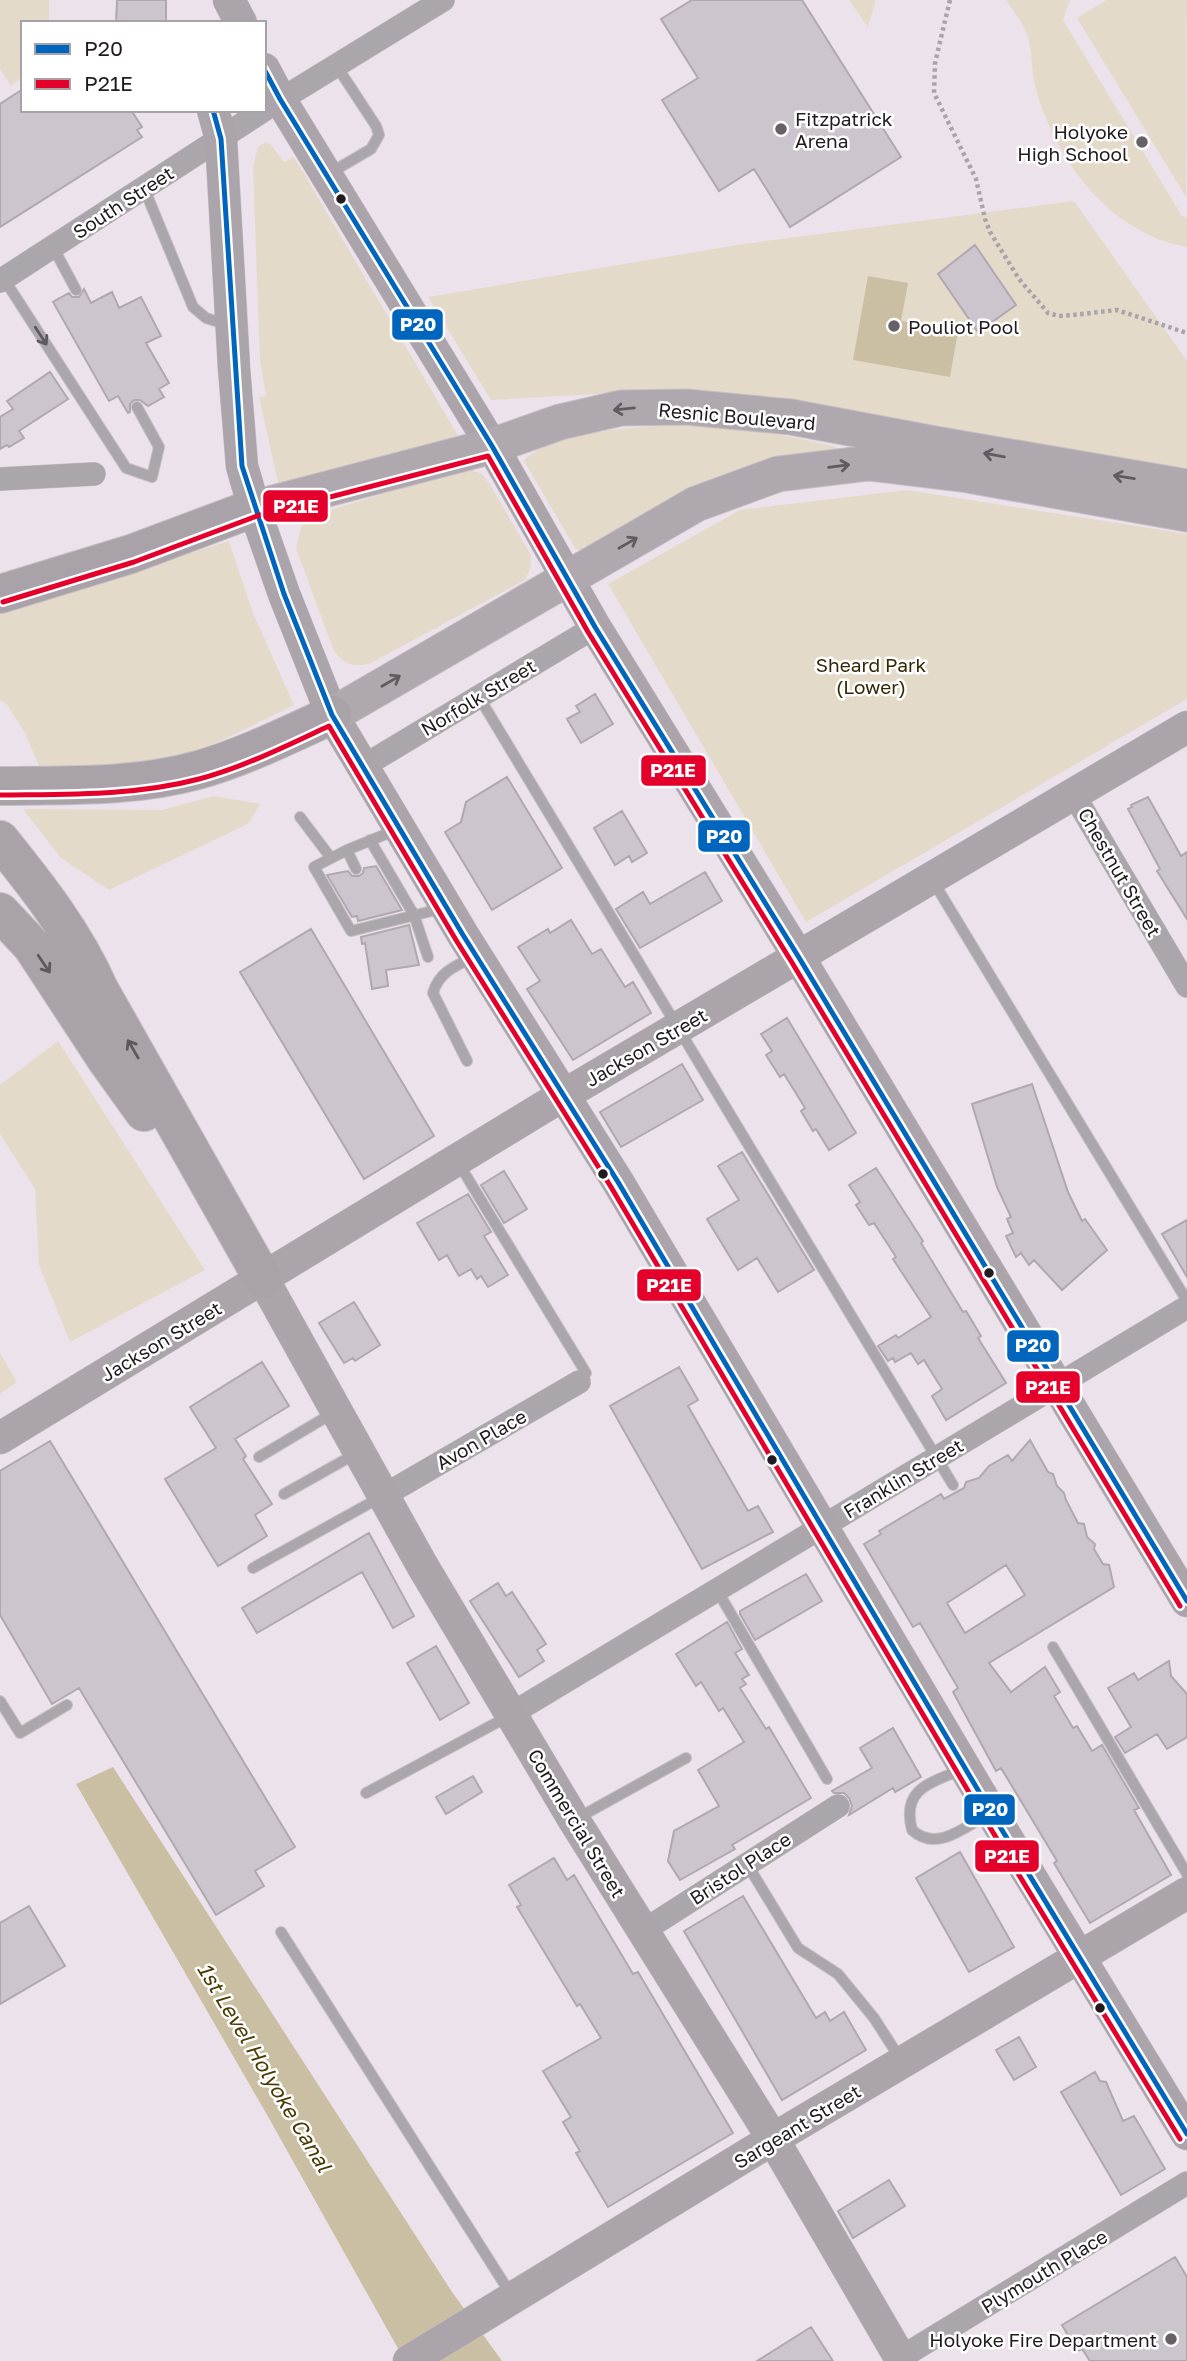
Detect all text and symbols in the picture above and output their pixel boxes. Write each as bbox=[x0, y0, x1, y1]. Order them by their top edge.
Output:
legend bbox=[21, 21, 266, 112]
text: P20 bbox=[84, 35, 123, 61]
text: P21E bbox=[84, 70, 133, 96]
place label: Fitzpatrick Arena bbox=[795, 107, 893, 152]
place label: Holyoke High School bbox=[1017, 120, 1128, 165]
marker: Fitzpatrick Arena bbox=[773, 121, 789, 137]
marker: Holyoke High School bbox=[1134, 134, 1150, 150]
street label: South Street bbox=[68, 161, 178, 243]
unlabelled marker bbox=[334, 192, 348, 206]
line badge: P20 bbox=[391, 308, 444, 341]
text: P20 bbox=[400, 312, 436, 335]
place label: Pouliot Pool bbox=[908, 315, 1019, 338]
marker: Pouliot Pool bbox=[886, 318, 902, 334]
one-way arrow bbox=[34, 326, 48, 345]
street label: Resnic Boulevard bbox=[658, 398, 816, 434]
one-way arrow bbox=[613, 403, 636, 416]
one-way arrow bbox=[983, 447, 1006, 461]
one-way arrow bbox=[827, 460, 850, 473]
one-way arrow bbox=[1113, 470, 1136, 483]
line badge: P21E bbox=[262, 489, 329, 523]
text: P21E bbox=[273, 494, 319, 517]
one-way arrow bbox=[617, 536, 637, 550]
park label: Sheard Park (Lower) bbox=[816, 653, 926, 698]
street label: Norfolk Street bbox=[417, 654, 539, 740]
one-way arrow bbox=[380, 674, 401, 687]
line badge: P21E bbox=[640, 754, 707, 787]
text: P21E bbox=[650, 758, 696, 781]
street label: Chestnut Street bbox=[1074, 803, 1166, 941]
line badge: P20 bbox=[697, 819, 751, 853]
text: P20 bbox=[706, 824, 742, 847]
one-way arrow bbox=[37, 954, 51, 973]
street label: Jackson Street bbox=[581, 1003, 711, 1091]
one-way arrow bbox=[126, 1039, 139, 1060]
unlabelled marker bbox=[596, 1167, 610, 1181]
unlabelled marker bbox=[982, 1266, 996, 1280]
line badge: P21E bbox=[636, 1268, 702, 1302]
text: P21E bbox=[646, 1273, 692, 1296]
street label: Jackson Street bbox=[97, 1296, 225, 1386]
line badge: P20 bbox=[1006, 1329, 1060, 1363]
text: P20 bbox=[1015, 1333, 1051, 1356]
line badge: P21E bbox=[1015, 1370, 1081, 1404]
text: P21E bbox=[1025, 1375, 1071, 1398]
street label: Avon Place bbox=[432, 1404, 530, 1474]
street label: Franklin Street bbox=[839, 1433, 967, 1523]
unlabelled marker bbox=[765, 1453, 779, 1467]
street label: Commercial Street bbox=[524, 1744, 630, 1902]
line badge: P20 bbox=[963, 1793, 1016, 1826]
text: P20 bbox=[972, 1797, 1008, 1820]
street label: Bristol Place bbox=[685, 1827, 795, 1909]
line badge: P21E bbox=[974, 1839, 1040, 1873]
text: P21E bbox=[984, 1844, 1030, 1867]
water label: 1st Level Holyoke Canal bbox=[192, 1958, 338, 2177]
unlabelled marker bbox=[1093, 2001, 1107, 2015]
street label: Sargeant Street bbox=[730, 2079, 864, 2173]
street label: Plymouth Place bbox=[977, 2224, 1111, 2318]
place label: Holyoke Fire Department bbox=[929, 2328, 1157, 2351]
marker: Holyoke Fire Department bbox=[1163, 2331, 1179, 2347]

